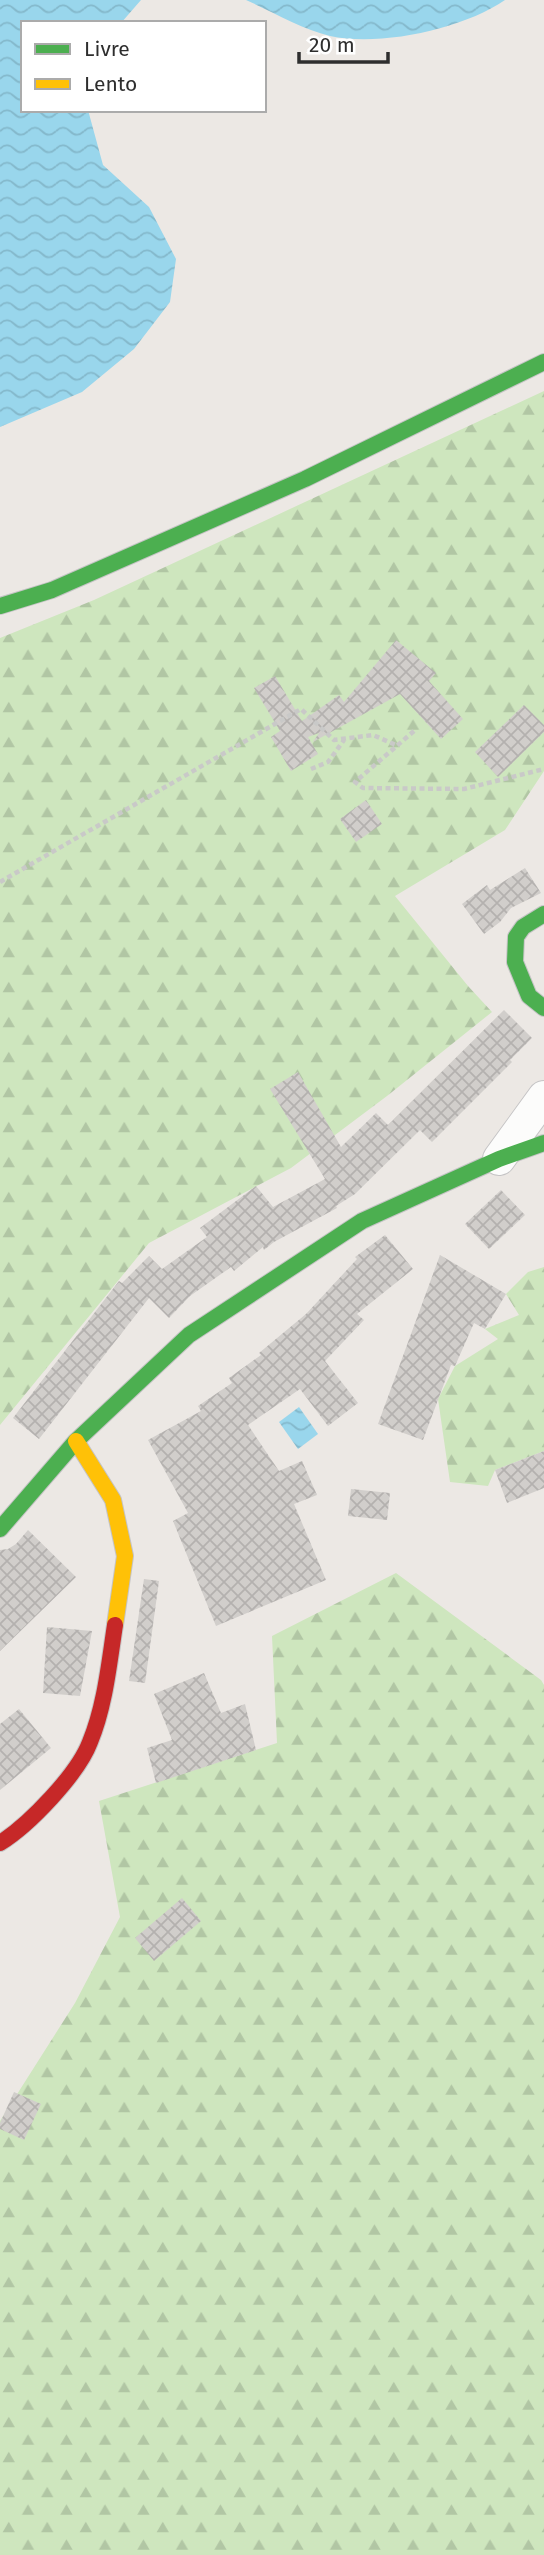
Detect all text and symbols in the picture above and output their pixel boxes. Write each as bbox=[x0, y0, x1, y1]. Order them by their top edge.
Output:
legend bbox=[21, 21, 266, 112]
scale bar bbox=[299, 21, 388, 65]
text: 20 m bbox=[309, 32, 355, 58]
text: Livre bbox=[84, 36, 130, 62]
text: Lento bbox=[84, 71, 137, 97]

